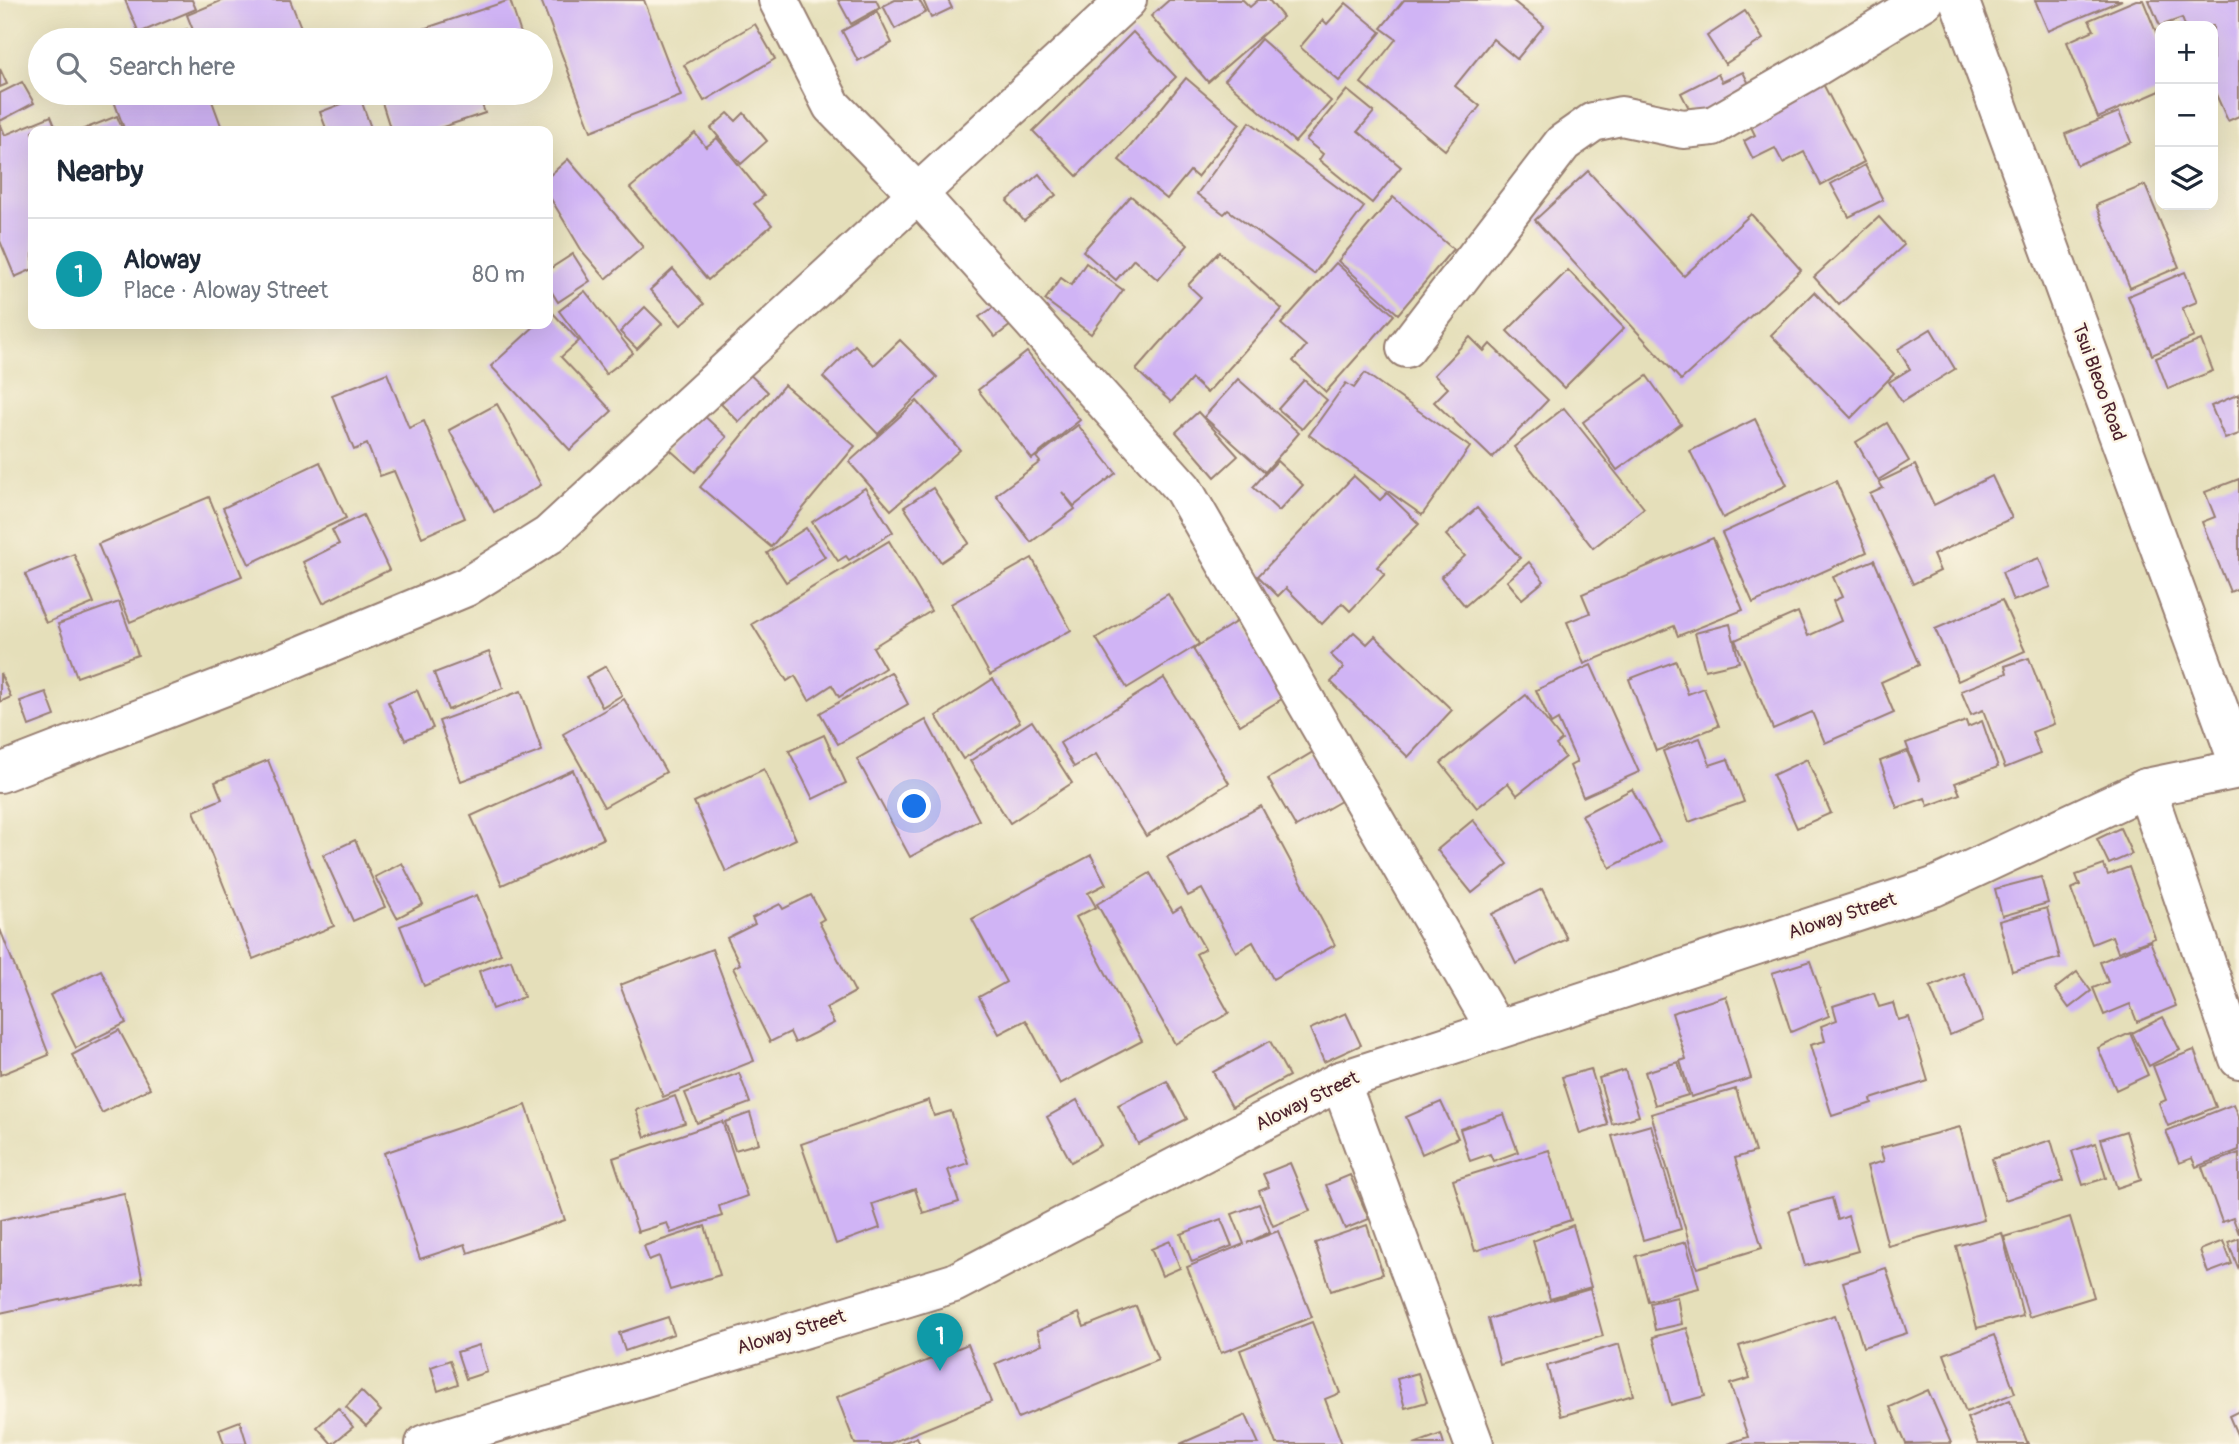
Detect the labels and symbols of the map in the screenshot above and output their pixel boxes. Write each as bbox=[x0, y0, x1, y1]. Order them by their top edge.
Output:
street label: Tsui Bleoo Road bbox=[2067, 320, 2131, 444]
your location bbox=[897, 789, 931, 823]
street label: Aloway Street bbox=[1785, 887, 1899, 945]
street label: Aloway Street bbox=[1251, 1065, 1363, 1136]
street label: Aloway Street bbox=[734, 1304, 849, 1360]
pin: 1 bbox=[917, 1313, 963, 1371]

